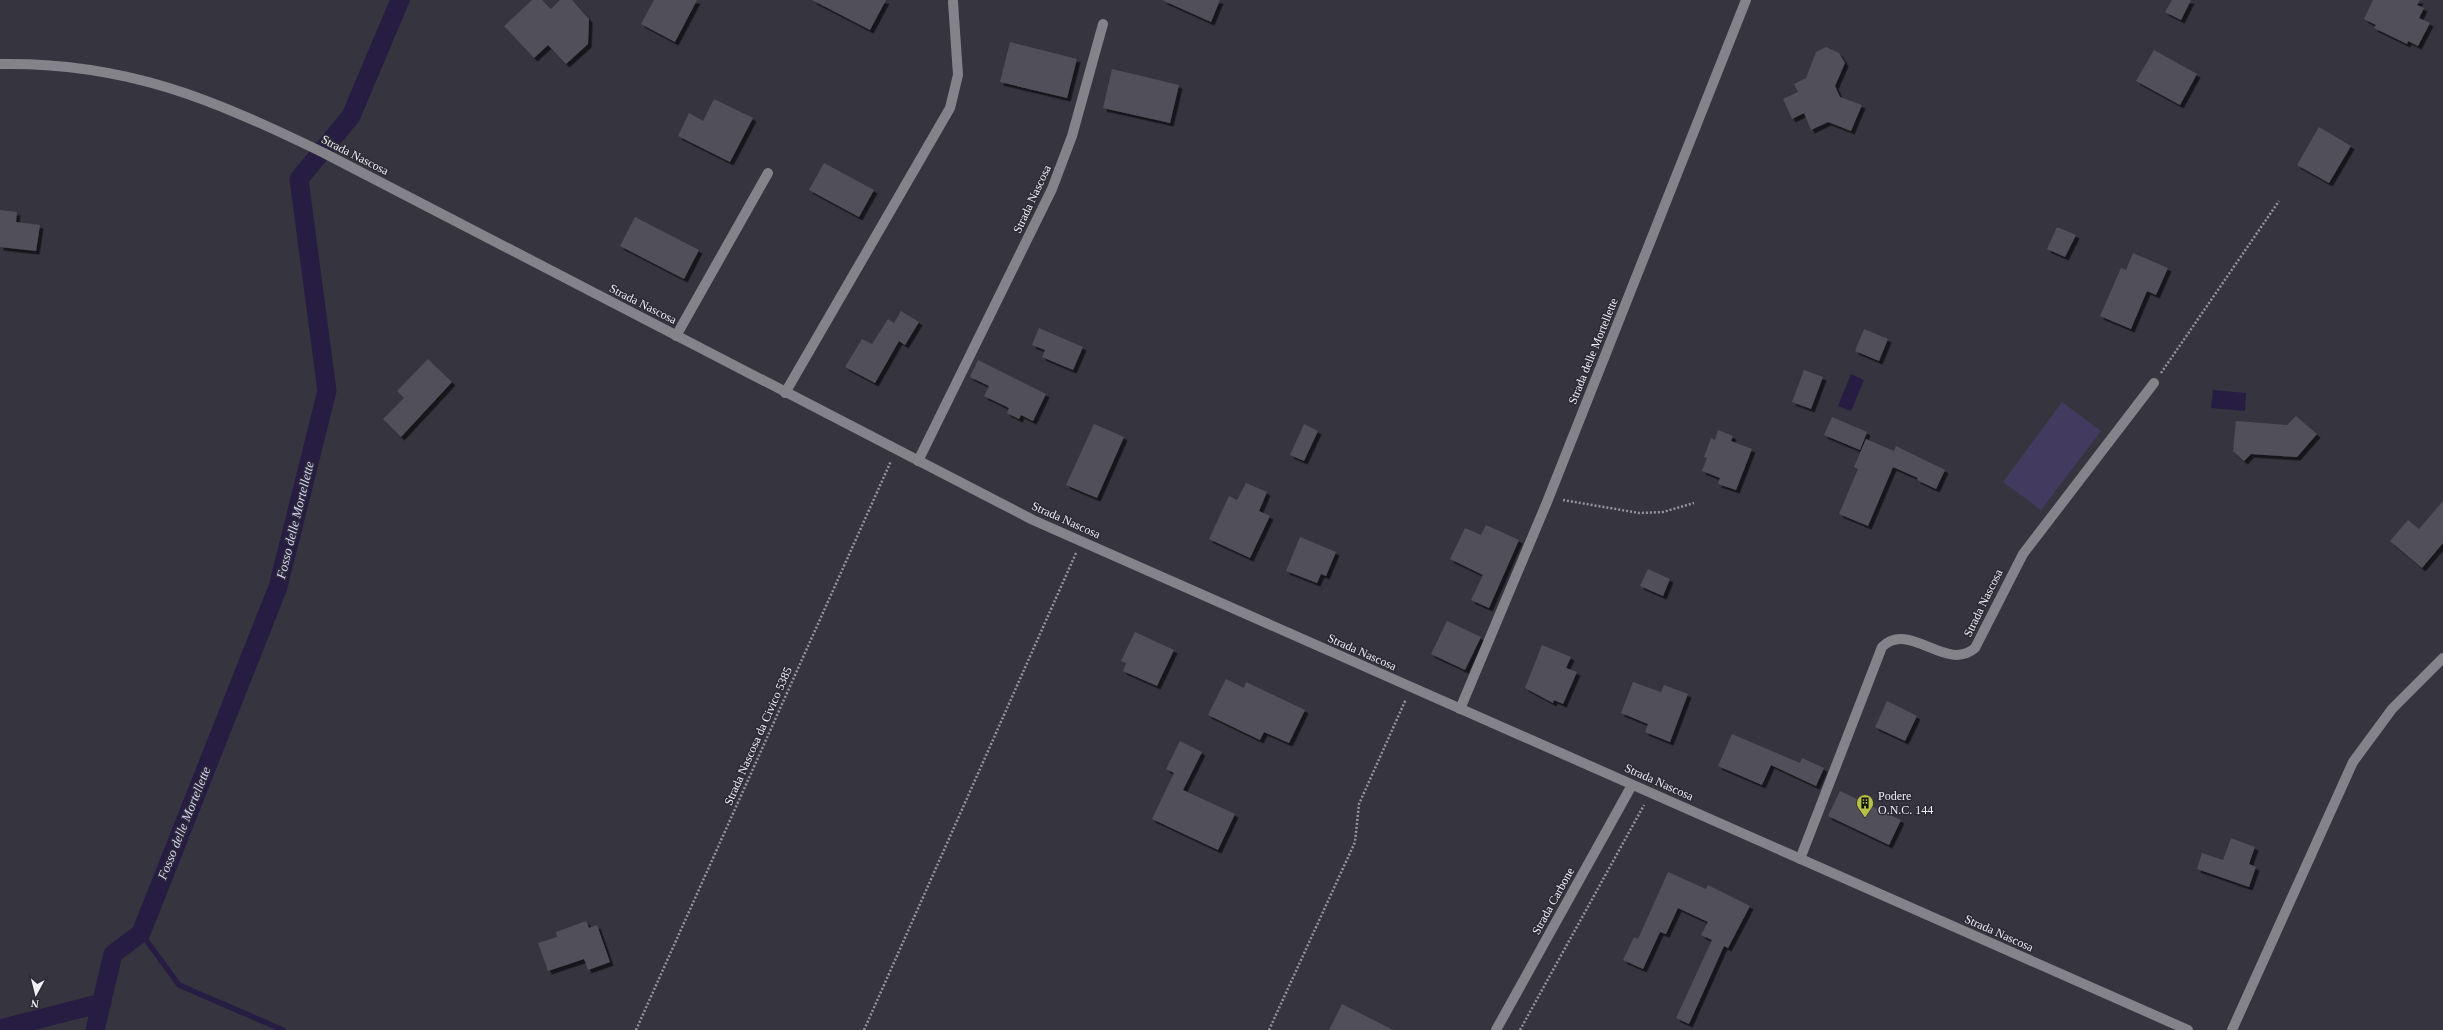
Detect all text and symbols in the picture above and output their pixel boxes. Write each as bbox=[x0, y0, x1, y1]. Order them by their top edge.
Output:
street label: Strada Nascosa bbox=[319, 132, 392, 178]
street label: Strada Nascosa bbox=[1010, 162, 1054, 235]
street label: Strada Nascosa bbox=[607, 281, 680, 327]
street label: Strada delle Mortellette bbox=[1565, 296, 1621, 406]
water label: Fosso delle Mortellette bbox=[273, 459, 317, 581]
street label: Strada Nascosa bbox=[1030, 499, 1103, 542]
street label: Strada Nascosa bbox=[1961, 566, 2006, 639]
street label: Strada Nascosa bbox=[1326, 631, 1399, 674]
street label: Strada Nascosa da Civico 5385 bbox=[721, 665, 795, 807]
street label: Strada Nascosa bbox=[1623, 761, 1696, 804]
water label: Fosso delle Mortellette bbox=[154, 764, 214, 883]
place label: Podere O.N.C. 144 bbox=[1878, 789, 1933, 817]
building icon: Podere O.N.C. 144 bbox=[1855, 793, 1875, 818]
street label: Strada Carbone bbox=[1529, 865, 1577, 937]
street label: Strada Nascosa bbox=[1963, 912, 2036, 955]
north arrow bbox=[16, 974, 56, 1014]
text: N bbox=[30, 997, 39, 1010]

